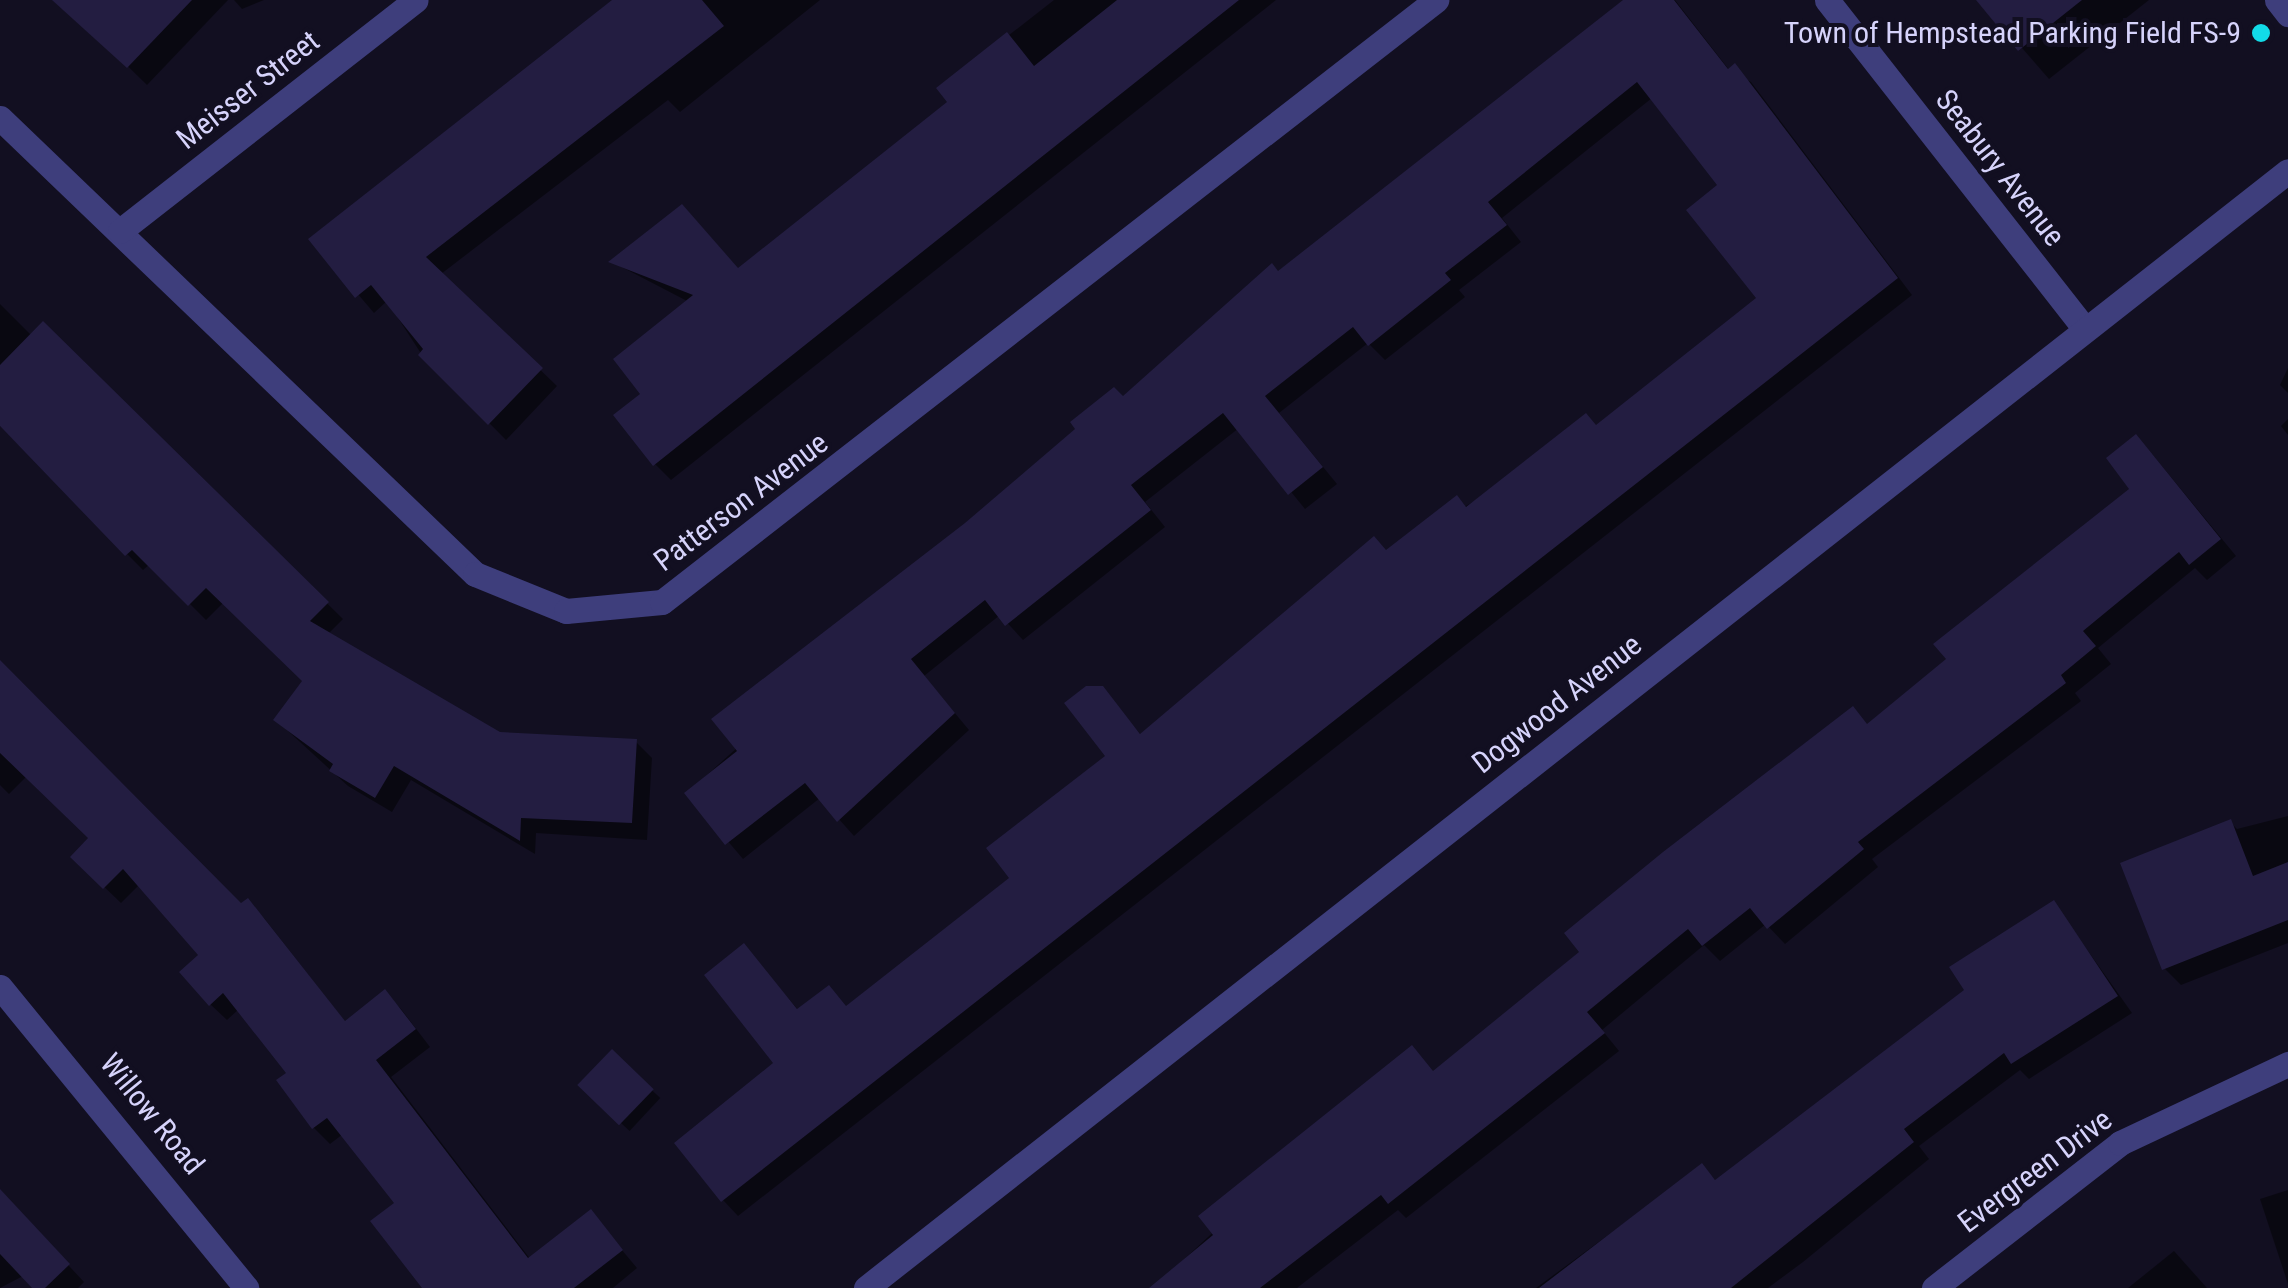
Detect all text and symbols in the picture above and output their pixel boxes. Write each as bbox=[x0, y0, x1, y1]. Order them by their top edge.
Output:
place label: Town of Hempstead Parking Field FS-9 bbox=[1784, 15, 2241, 51]
marker: Town of Hempstead Parking Field FS-9 bbox=[2250, 22, 2272, 44]
street label: Meisser Street bbox=[169, 23, 327, 157]
street label: Seabury Avenue bbox=[1928, 83, 2072, 253]
street label: Patterson Avenue bbox=[647, 425, 835, 579]
street label: Dogwood Avenue bbox=[1465, 627, 1649, 781]
street label: Willow Road bbox=[92, 1046, 212, 1182]
street label: Evergreen Drive bbox=[1951, 1102, 2119, 1240]

